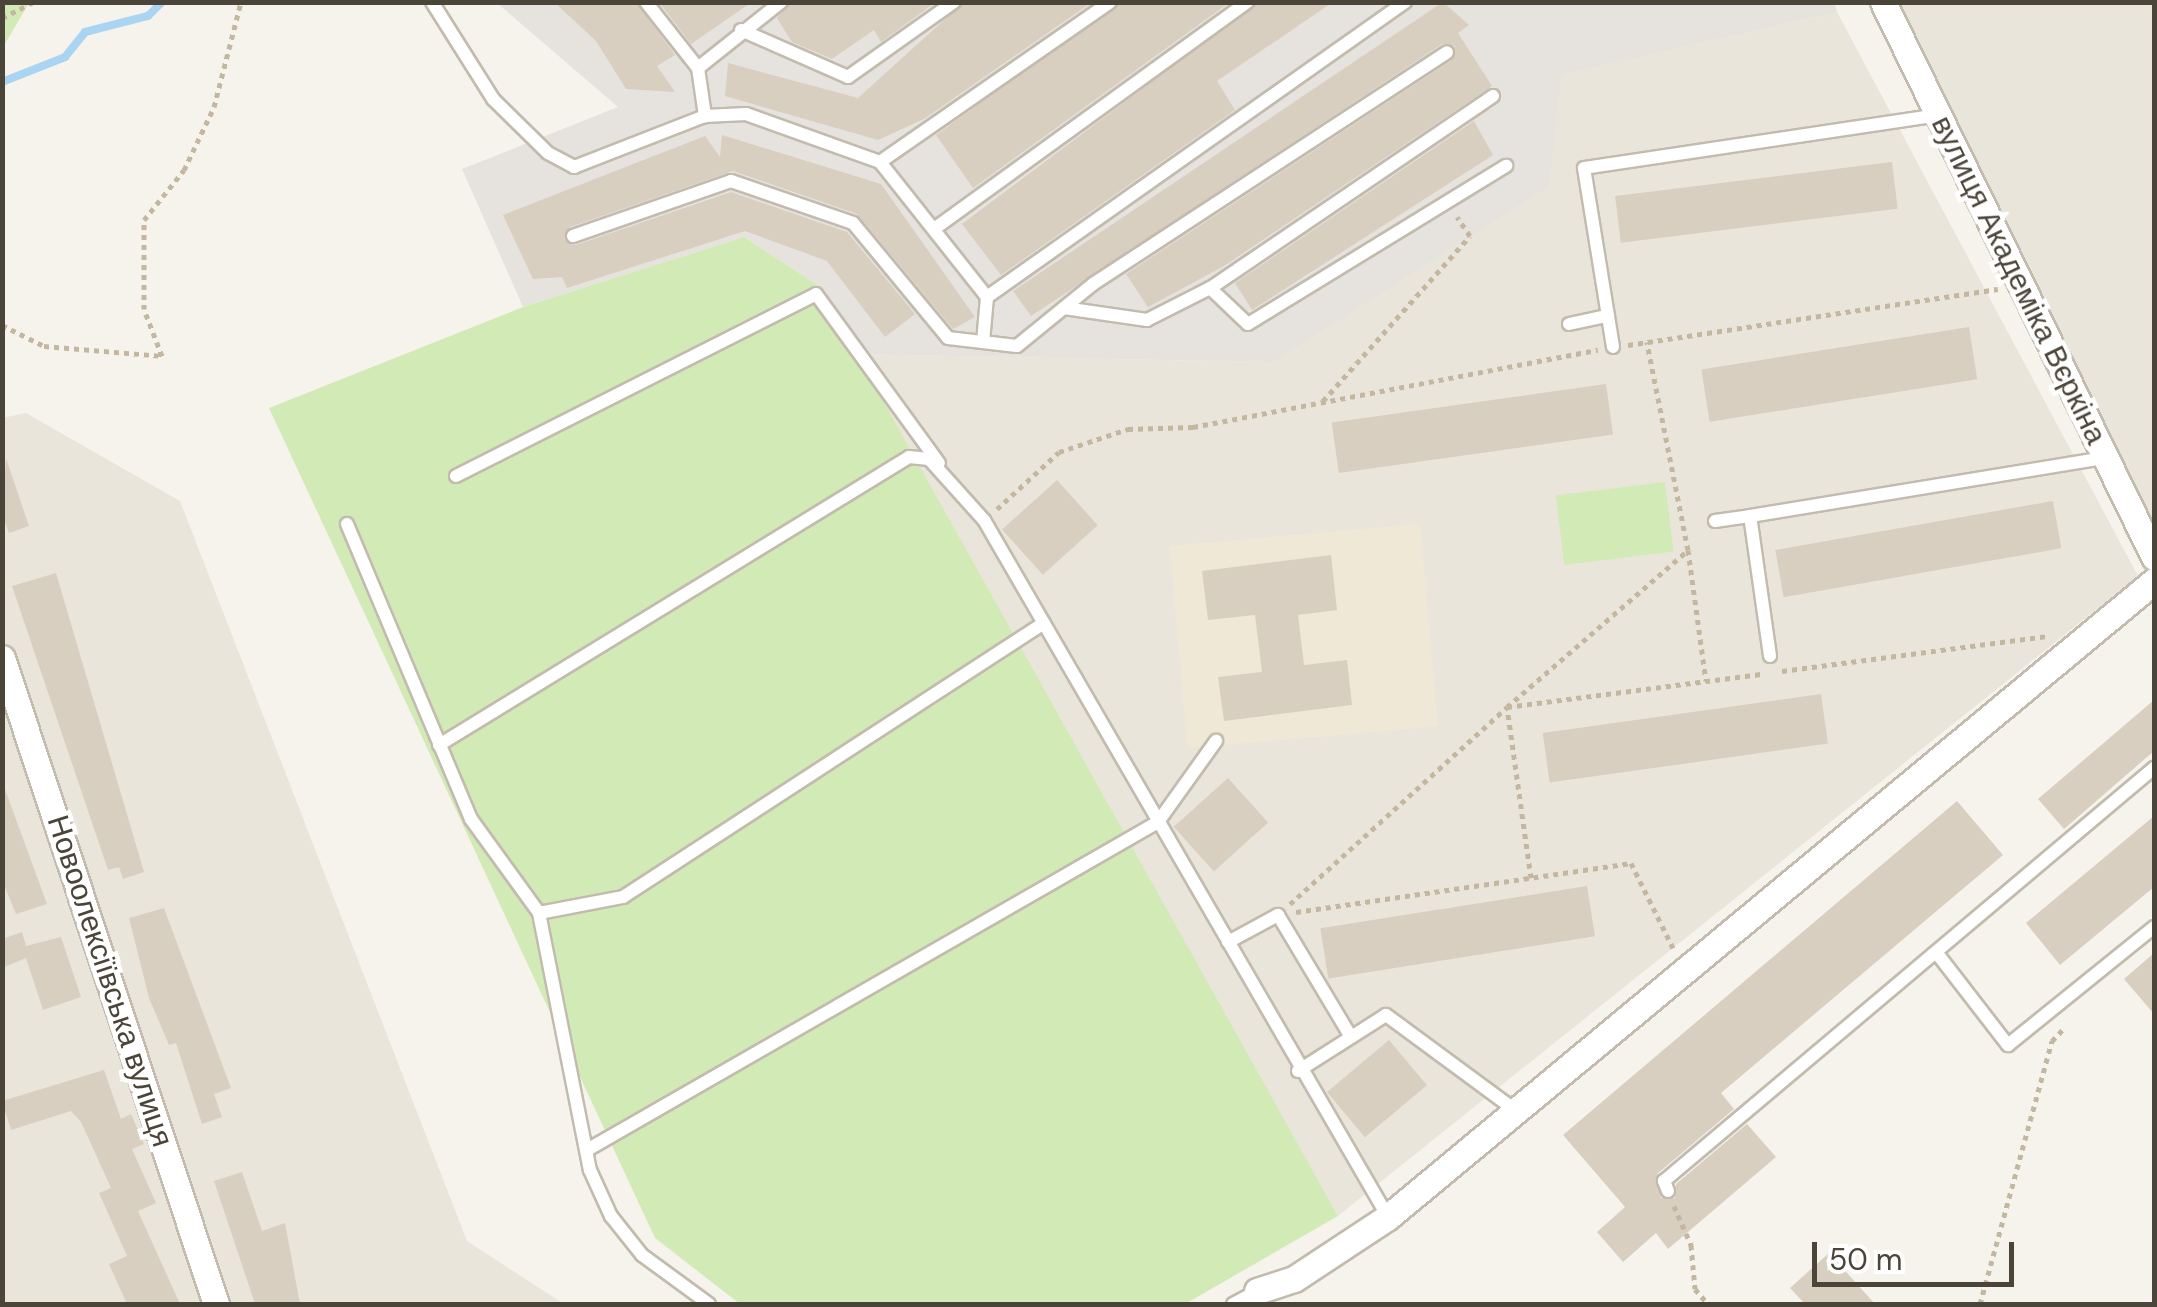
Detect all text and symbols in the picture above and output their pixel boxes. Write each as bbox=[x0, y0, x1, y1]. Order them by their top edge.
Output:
street label: вулиця Академіка Вєркіна bbox=[1924, 110, 2114, 450]
street label: Новоолексіївська вулиця bbox=[39, 811, 181, 1151]
scale bar bbox=[1817, 1222, 2020, 1284]
text: 50 m bbox=[1829, 1240, 1903, 1279]

